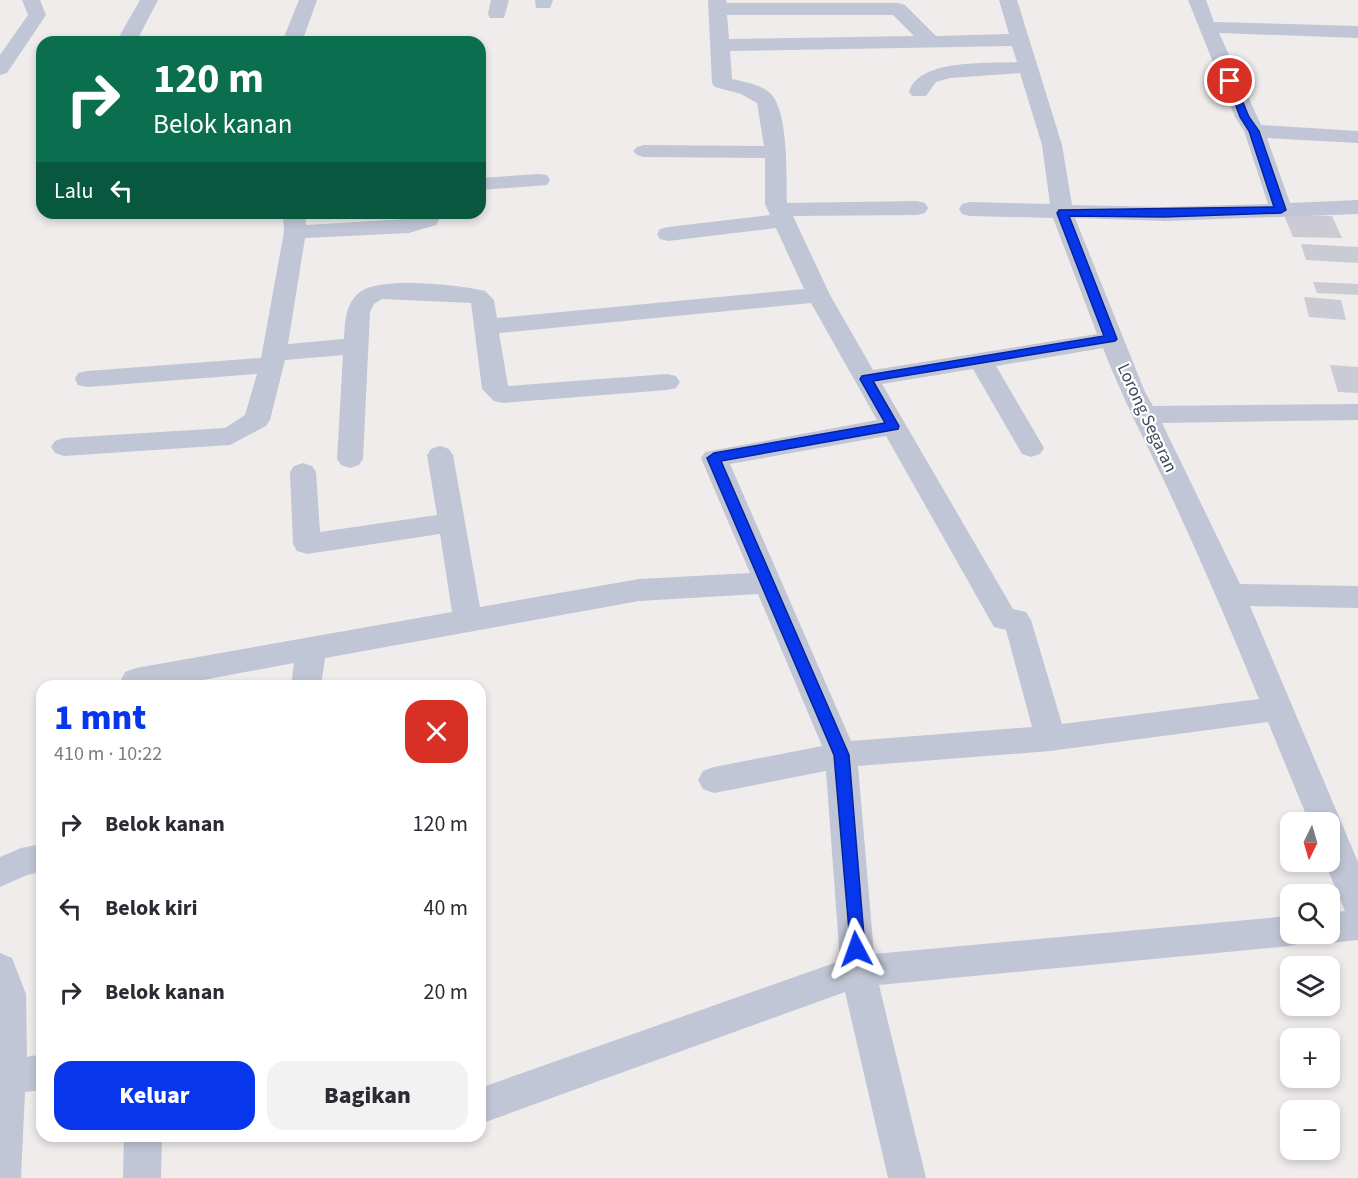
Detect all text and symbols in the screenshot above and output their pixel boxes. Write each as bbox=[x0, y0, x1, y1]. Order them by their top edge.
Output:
text: 120 m bbox=[153, 49, 264, 109]
pin bbox=[1204, 55, 1255, 106]
icon: right bbox=[54, 60, 132, 138]
icon: arrive bbox=[1213, 64, 1246, 97]
text: Belok kanan bbox=[153, 105, 292, 144]
icon: left bbox=[105, 174, 138, 207]
text: Lalu bbox=[54, 175, 93, 207]
street label: Lorong Segaran bbox=[1111, 359, 1183, 477]
text: 1 mnt bbox=[54, 692, 146, 743]
button: close bbox=[405, 700, 468, 763]
text: 410 m · 10:22 bbox=[54, 740, 162, 768]
icon: right bbox=[54, 808, 87, 841]
text: Belok kanan bbox=[105, 808, 225, 840]
text: 120 m bbox=[413, 808, 468, 840]
north arrow bbox=[1280, 812, 1340, 872]
map controls bbox=[1280, 812, 1340, 1160]
button: search bbox=[1280, 884, 1340, 944]
icon: left bbox=[54, 892, 87, 925]
text: Belok kiri bbox=[105, 892, 198, 924]
text: 40 m bbox=[423, 892, 468, 924]
position arrow bbox=[824, 917, 888, 981]
button: layers bbox=[1280, 956, 1340, 1016]
icon: right bbox=[54, 976, 87, 1009]
text: Belok kanan bbox=[105, 976, 225, 1008]
text: 20 m bbox=[423, 976, 468, 1008]
button: + bbox=[1280, 1028, 1340, 1088]
button: Keluar bbox=[54, 1061, 255, 1130]
button: Bagikan bbox=[267, 1061, 468, 1130]
button: − bbox=[1280, 1100, 1340, 1160]

